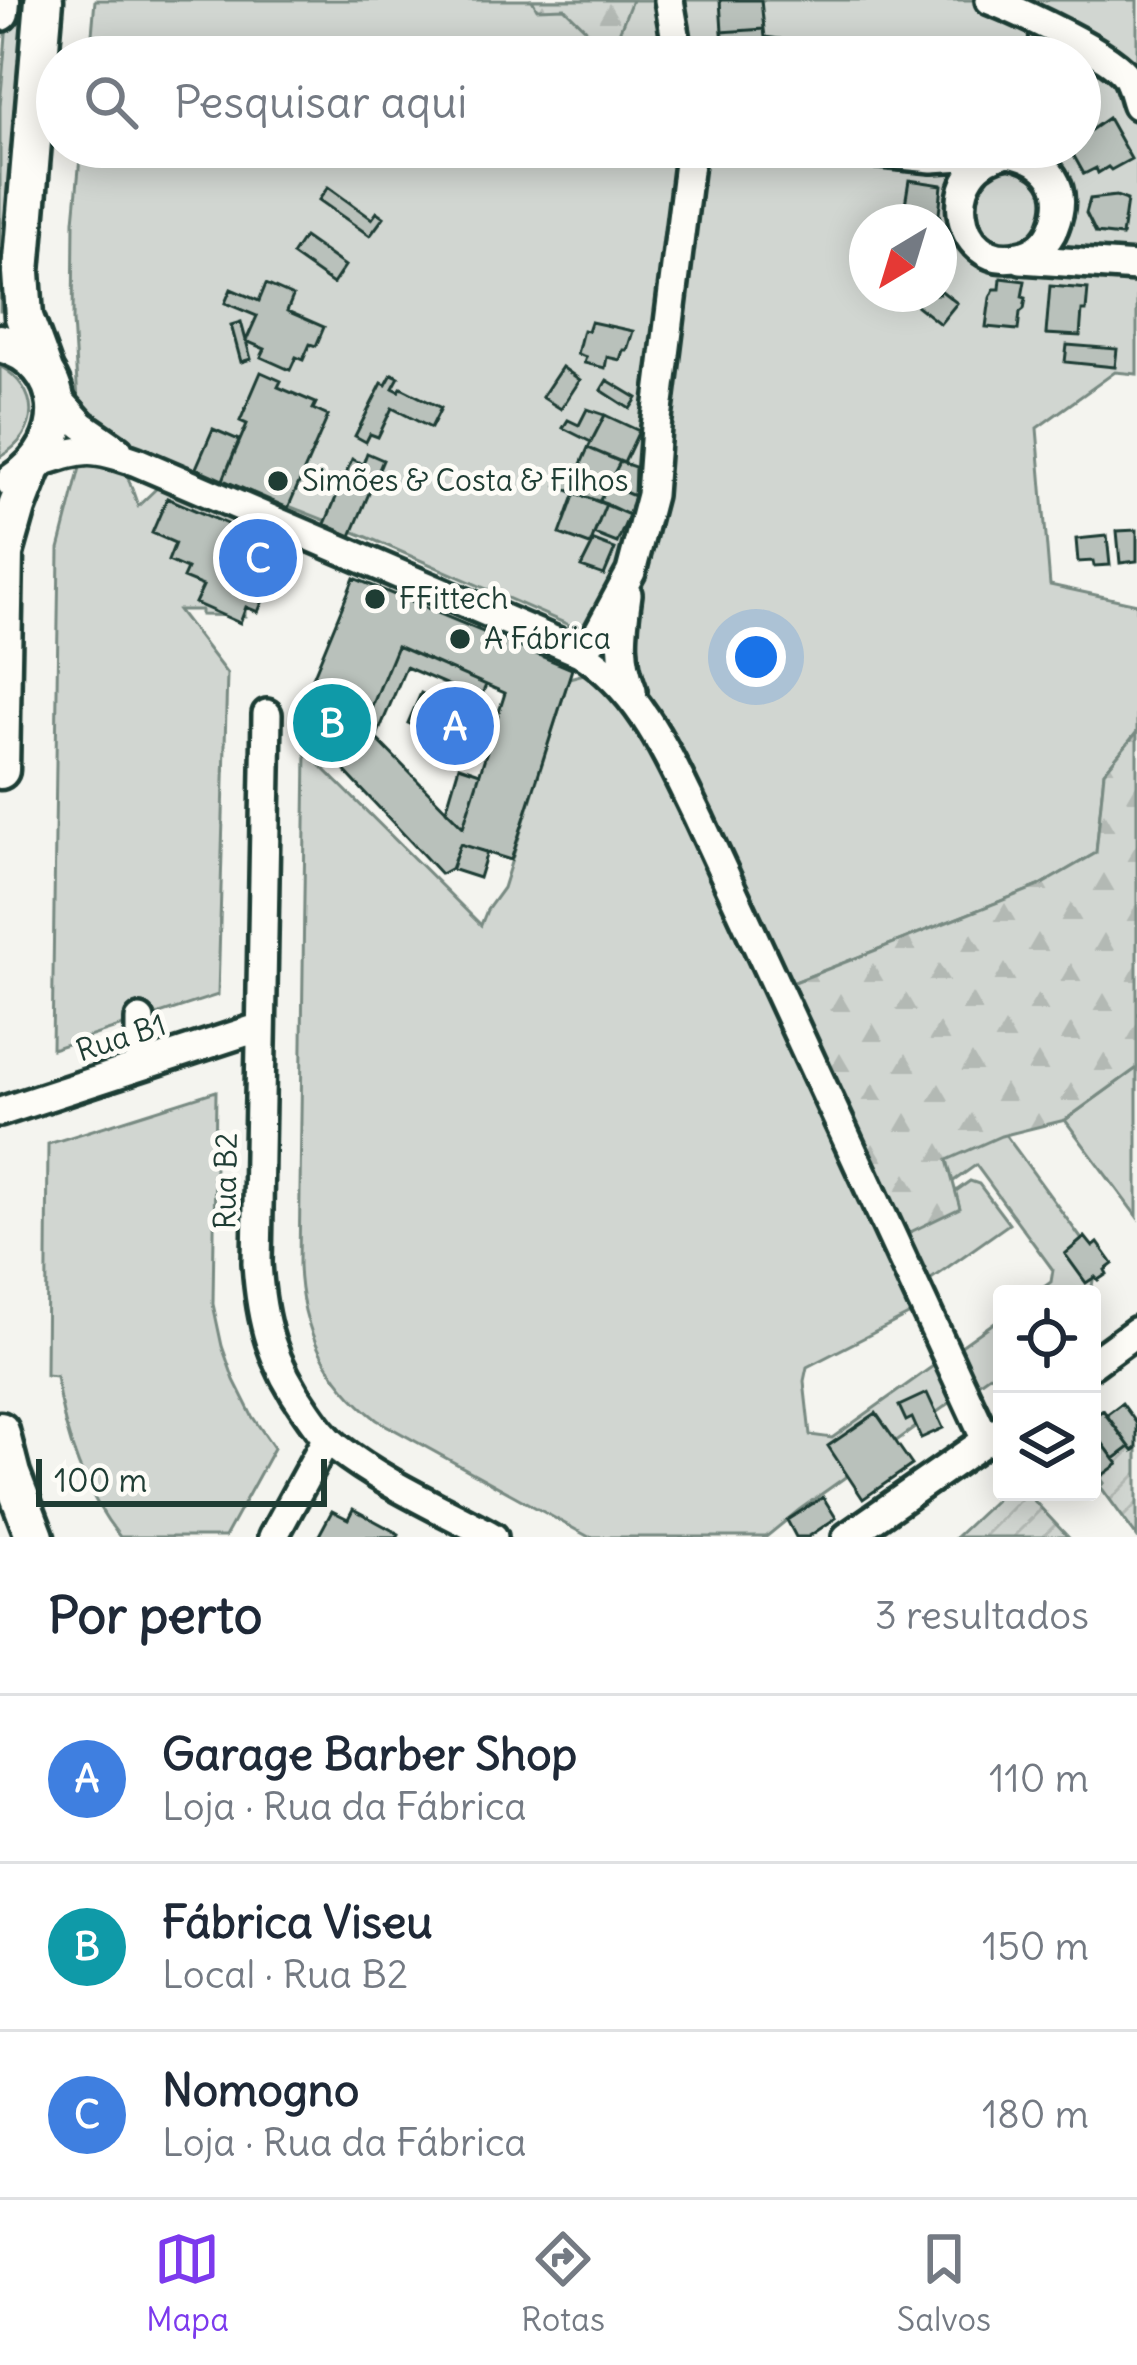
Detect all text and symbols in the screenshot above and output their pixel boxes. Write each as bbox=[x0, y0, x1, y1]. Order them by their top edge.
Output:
search box bbox=[36, 36, 1101, 168]
icon: search bbox=[78, 69, 144, 135]
text: Pesquisar aqui bbox=[174, 74, 467, 130]
north arrow bbox=[849, 204, 957, 312]
place label: Simões & Costa & Filhos bbox=[302, 461, 628, 499]
marker: Simões & Costa & Filhos bbox=[265, 468, 291, 494]
pin: C bbox=[219, 513, 297, 603]
place label: FFittech bbox=[399, 579, 508, 617]
marker: FFittech bbox=[362, 586, 388, 612]
place label: A Fábrica bbox=[484, 619, 611, 657]
marker: A Fábrica bbox=[447, 626, 473, 652]
your location bbox=[726, 627, 786, 687]
pin: B bbox=[293, 678, 371, 768]
pin: A bbox=[416, 681, 494, 771]
street label: Rua B1 bbox=[71, 1005, 170, 1069]
street label: Rua B2 bbox=[205, 1132, 245, 1230]
map controls bbox=[993, 1285, 1101, 1501]
button: locate bbox=[993, 1285, 1101, 1393]
button: layers bbox=[993, 1393, 1101, 1501]
scale bar bbox=[36, 1453, 327, 1506]
text: 100 m bbox=[54, 1459, 147, 1501]
text: Por perto bbox=[48, 1583, 262, 1647]
text: 3 resultados bbox=[875, 1591, 1089, 1640]
text: Garage Barber Shop bbox=[162, 1726, 577, 1782]
text: A bbox=[74, 1754, 100, 1803]
text: 110 m bbox=[989, 1754, 1089, 1803]
text: Loja · Rua da Fábrica bbox=[162, 1782, 527, 1831]
text: Fábrica Viseu bbox=[162, 1894, 433, 1950]
text: B bbox=[74, 1922, 100, 1971]
text: 150 m bbox=[982, 1922, 1089, 1971]
text: Local · Rua B2 bbox=[162, 1950, 408, 1999]
text: Nomogno bbox=[162, 2062, 359, 2118]
text: C bbox=[74, 2090, 100, 2139]
text: 180 m bbox=[982, 2090, 1089, 2139]
text: Loja · Rua da Fábrica bbox=[162, 2118, 527, 2167]
tab: Mapa bbox=[146, 2226, 229, 2340]
tab: Rotas bbox=[521, 2226, 605, 2340]
tab: Salvos bbox=[897, 2226, 991, 2340]

